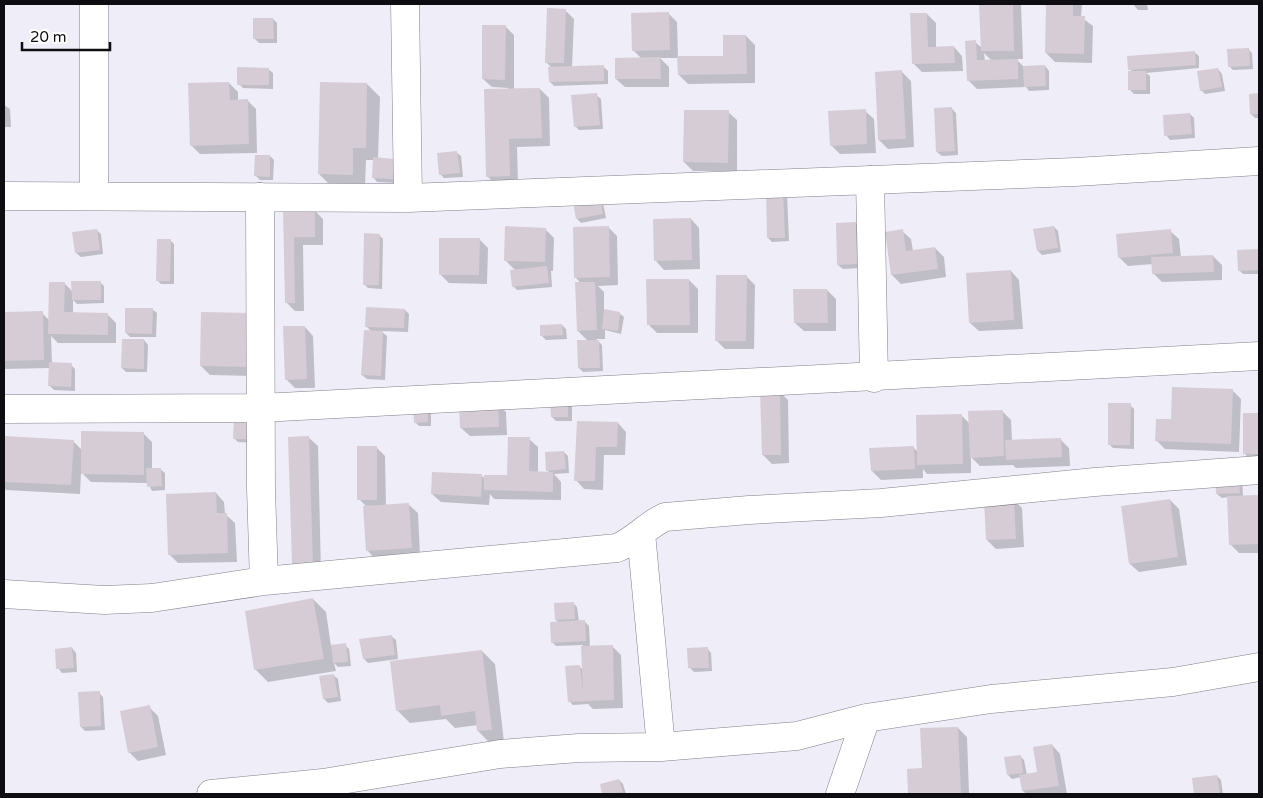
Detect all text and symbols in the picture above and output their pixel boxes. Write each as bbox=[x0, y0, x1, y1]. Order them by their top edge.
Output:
scale bar bbox=[22, 20, 110, 52]
text: 20 m bbox=[30, 28, 67, 46]

